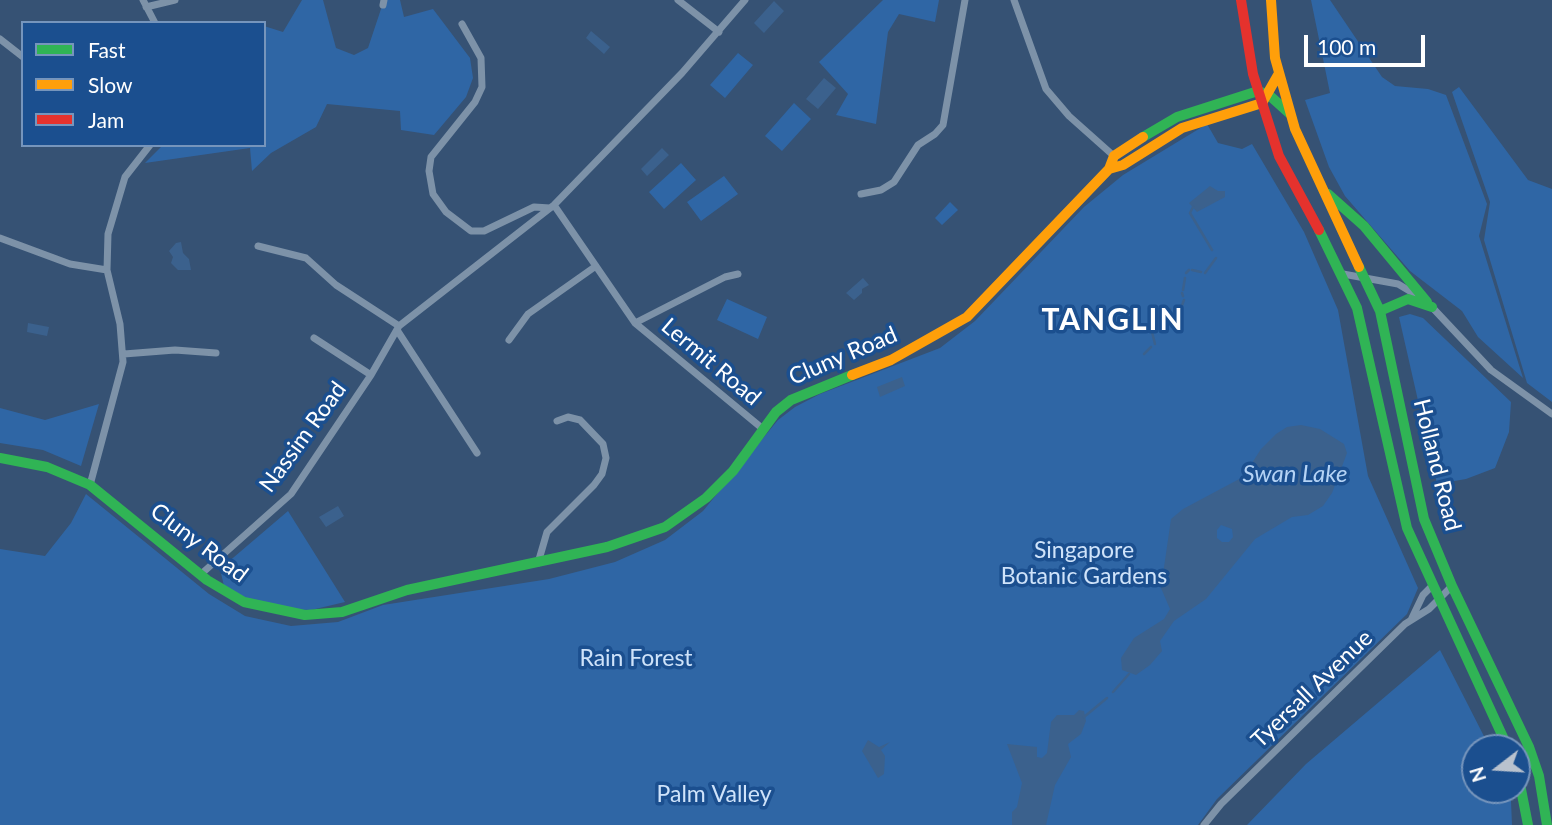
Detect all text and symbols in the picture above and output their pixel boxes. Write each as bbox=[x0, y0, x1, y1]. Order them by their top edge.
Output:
legend bbox=[21, 21, 266, 147]
scale bar bbox=[1307, 21, 1428, 65]
text: 100 m bbox=[1317, 34, 1376, 59]
text: Fast bbox=[88, 37, 125, 62]
text: Slow bbox=[88, 72, 132, 97]
text: Jam bbox=[88, 107, 124, 132]
district label: TANGLIN bbox=[1042, 302, 1184, 338]
street label: Lermit Road bbox=[656, 313, 766, 411]
street label: Cluny Road bbox=[785, 321, 901, 391]
street label: Nassim Road bbox=[254, 376, 352, 498]
street label: Holland Road bbox=[1407, 396, 1467, 534]
water label: Swan Lake bbox=[1243, 460, 1347, 488]
street label: Cluny Road bbox=[145, 497, 253, 589]
park label: Singapore Botanic Gardens bbox=[1001, 537, 1167, 591]
street label: Tyersall Avenue bbox=[1246, 624, 1378, 754]
park label: Rain Forest bbox=[579, 645, 693, 673]
north arrow bbox=[1461, 734, 1531, 804]
text: N bbox=[1464, 764, 1490, 785]
park label: Palm Valley bbox=[657, 781, 771, 809]

